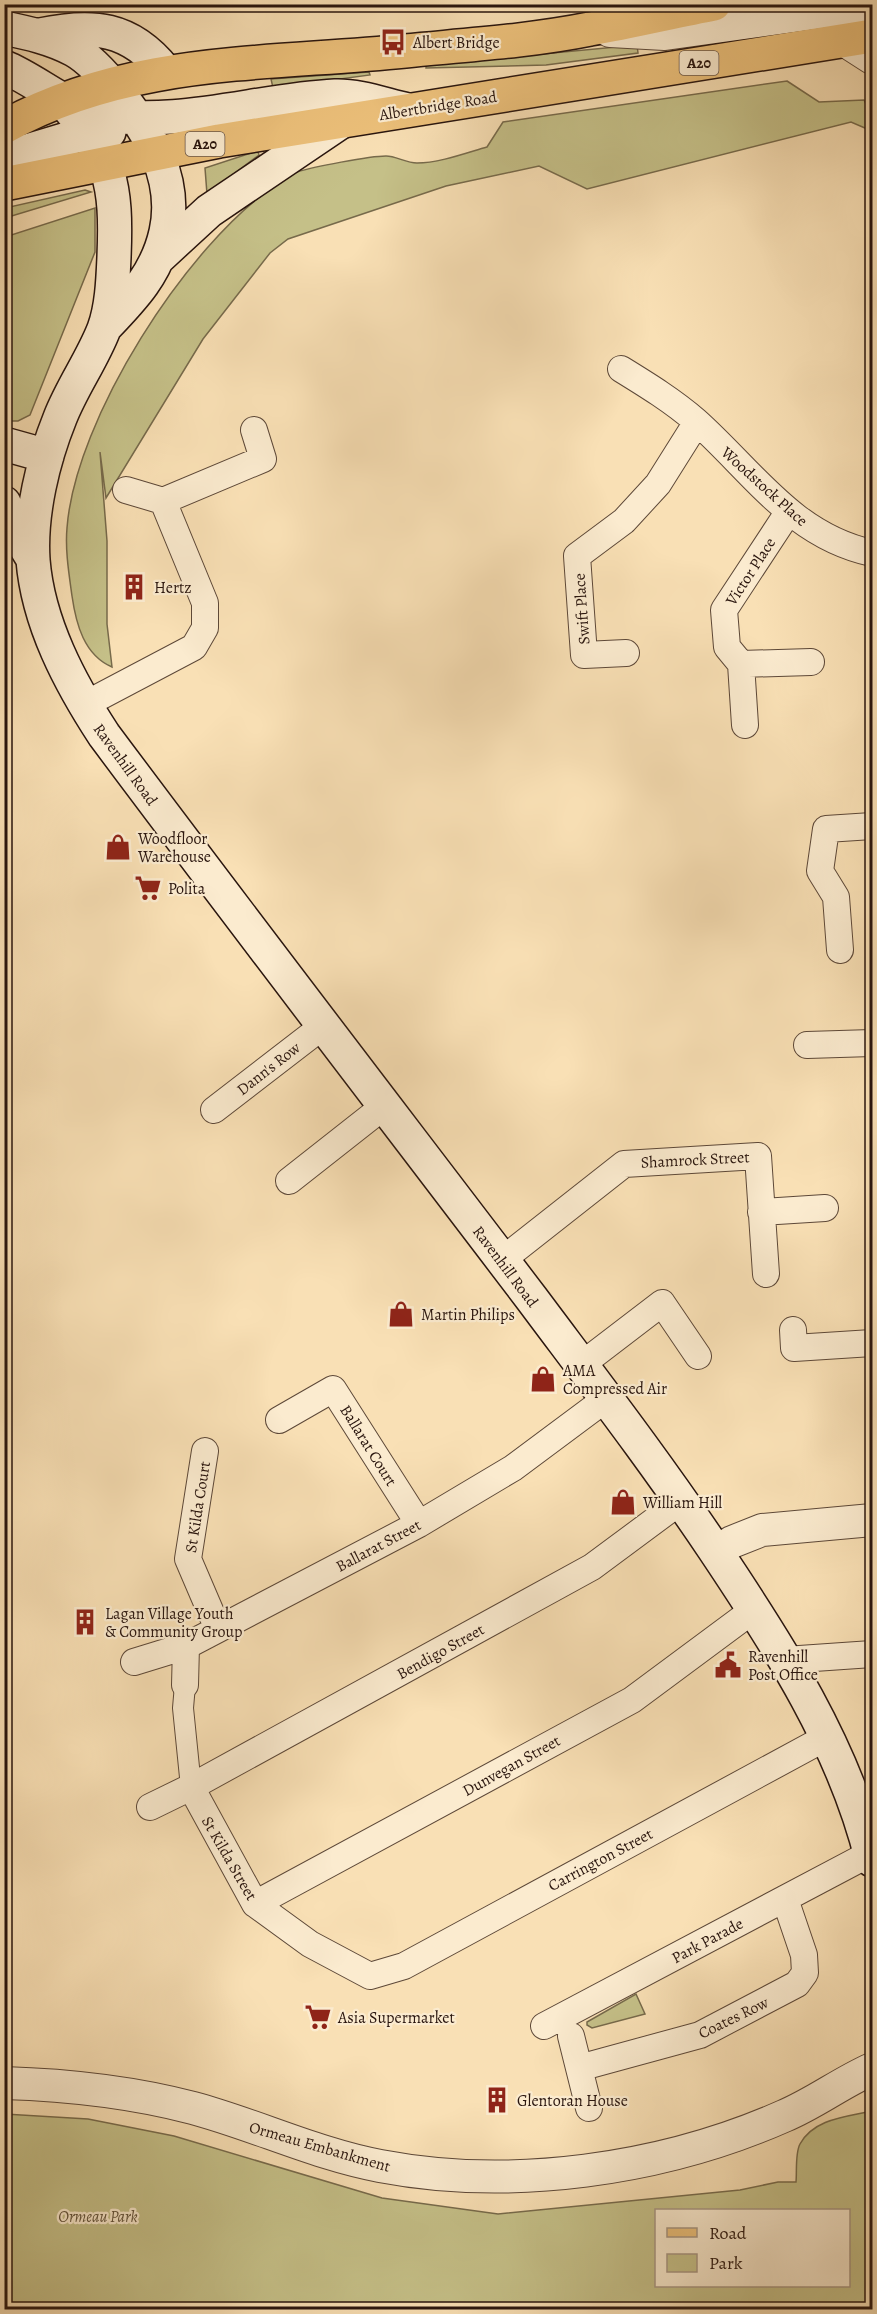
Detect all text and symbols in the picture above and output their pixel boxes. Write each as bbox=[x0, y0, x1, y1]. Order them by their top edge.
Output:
bus stop icon: Albert Bridge bbox=[378, 27, 408, 57]
place label: Albert Bridge bbox=[412, 32, 500, 54]
road number: A20 bbox=[680, 51, 718, 75]
street label: Albertbridge Road bbox=[377, 86, 499, 126]
road number: A20 bbox=[186, 132, 224, 156]
street label: Woodstock Place bbox=[715, 441, 812, 532]
street label: Victor Place bbox=[720, 533, 781, 611]
building icon: Hertz bbox=[119, 572, 149, 602]
street label: Swift Place bbox=[569, 573, 595, 645]
place label: Hertz bbox=[154, 577, 192, 599]
street label: Ravenhill Road bbox=[88, 719, 163, 811]
place label: Woodfloor Warehouse bbox=[137, 828, 211, 868]
shop icon: Woodfloor Warehouse bbox=[103, 832, 133, 862]
supermarket icon: Polita bbox=[133, 873, 163, 903]
place label: Polita bbox=[168, 878, 206, 900]
street label: Dann's Row bbox=[232, 1036, 306, 1101]
street label: Shamrock Street bbox=[640, 1146, 750, 1174]
street label: Ravenhill Road bbox=[467, 1221, 543, 1312]
shop icon: Martin Philips bbox=[386, 1299, 416, 1329]
place label: Martin Philips bbox=[421, 1304, 515, 1326]
place label: AMA Compressed Air bbox=[562, 1360, 667, 1400]
shop icon: AMA Compressed Air bbox=[528, 1364, 558, 1394]
street label: Ballarat Court bbox=[334, 1401, 402, 1490]
street label: St Kilda Court bbox=[180, 1460, 216, 1554]
shop icon: William Hill bbox=[608, 1487, 638, 1517]
place label: William Hill bbox=[642, 1492, 722, 1514]
street label: Ballarat Street bbox=[332, 1514, 425, 1578]
place label: Lagan Village Youth & Community Group bbox=[105, 1603, 243, 1643]
building icon: Lagan Village Youth & Community Group bbox=[70, 1607, 100, 1637]
street label: Bendigo Street bbox=[393, 1619, 488, 1685]
place label: Ravenhill Post Office bbox=[748, 1646, 818, 1686]
public building icon: Ravenhill Post Office bbox=[713, 1650, 743, 1680]
street label: Dunvegan Street bbox=[459, 1730, 564, 1802]
street label: St Kilda Street bbox=[196, 1812, 262, 1905]
street label: Carrington Street bbox=[544, 1823, 657, 1897]
street label: Park Parade bbox=[668, 1913, 747, 1969]
street label: Coates Row bbox=[695, 1991, 773, 2044]
supermarket icon: Asia Supermarket bbox=[303, 2002, 333, 2032]
place label: Asia Supermarket bbox=[337, 2007, 455, 2029]
building icon: Glentoran House bbox=[482, 2085, 512, 2115]
place label: Glentoran House bbox=[517, 2090, 628, 2112]
street label: Ormeau Embankment bbox=[246, 2116, 393, 2178]
park label: Ormeau Park bbox=[58, 2206, 138, 2228]
legend bbox=[655, 2209, 850, 2287]
text: Road bbox=[709, 2221, 747, 2245]
text: Park bbox=[709, 2251, 743, 2275]

